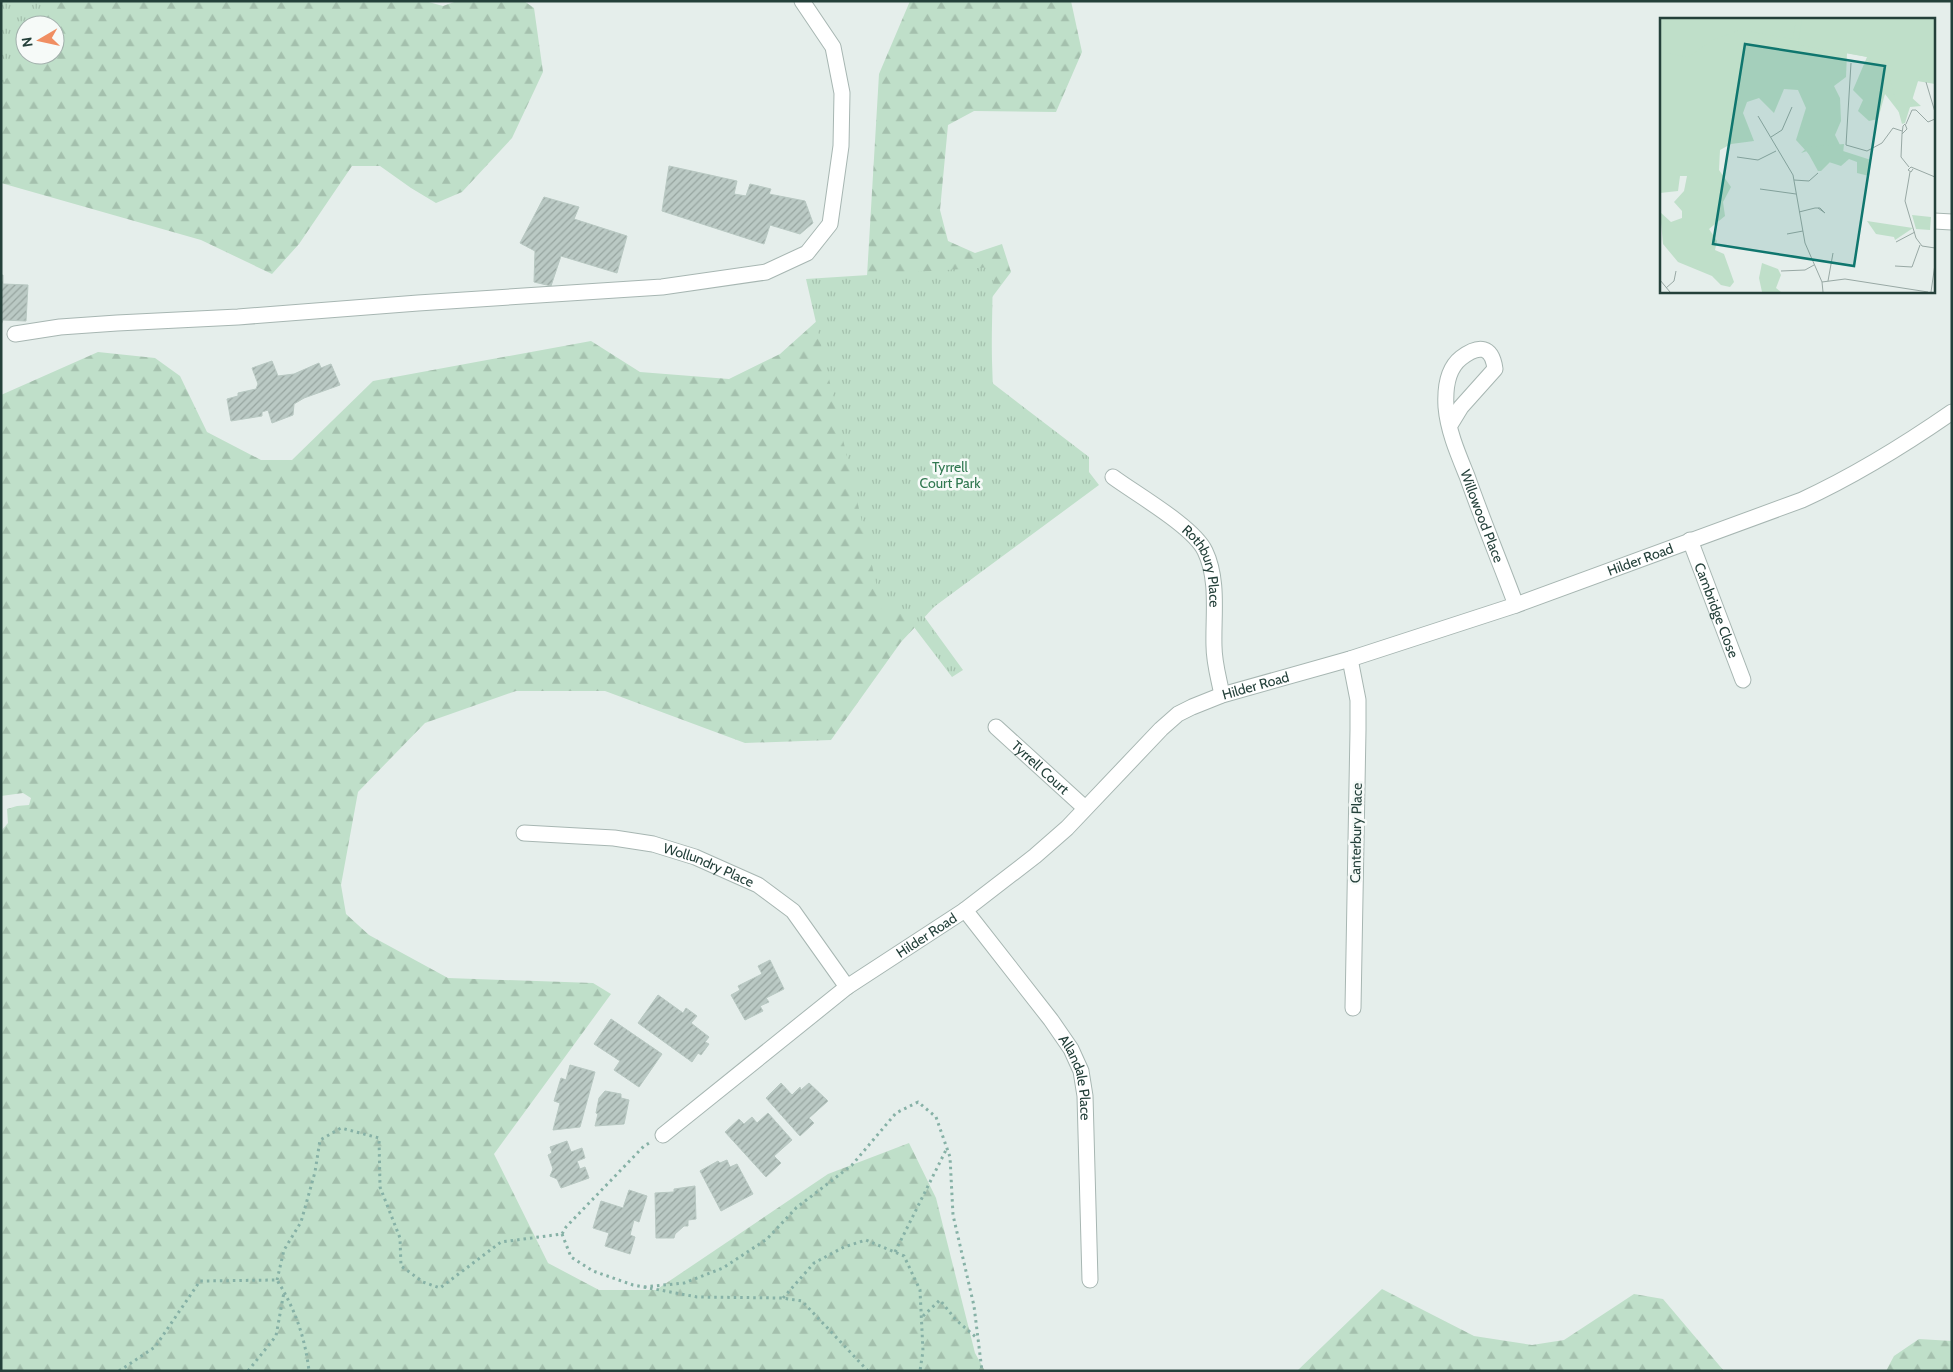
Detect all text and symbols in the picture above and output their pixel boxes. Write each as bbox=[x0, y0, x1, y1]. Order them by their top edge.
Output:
north arrow bbox=[15, 15, 65, 65]
inset map bbox=[1660, 18, 1936, 292]
text: N bbox=[17, 36, 37, 48]
park label: Tyrrell Court Park bbox=[920, 458, 981, 492]
street label: Willowood Place bbox=[1456, 467, 1508, 565]
street label: Rothbury Place bbox=[1178, 521, 1223, 607]
street label: Hilder Road bbox=[1605, 539, 1676, 580]
street label: Cambridge Close bbox=[1690, 560, 1743, 660]
street label: Hilder Road bbox=[1220, 668, 1291, 704]
street label: Tyrrell Court bbox=[1008, 737, 1073, 798]
street label: Canterbury Place bbox=[1346, 783, 1366, 883]
street label: Wollundry Place bbox=[661, 839, 757, 891]
street label: Hilder Road bbox=[893, 909, 960, 962]
street label: Allandale Place bbox=[1055, 1031, 1095, 1121]

